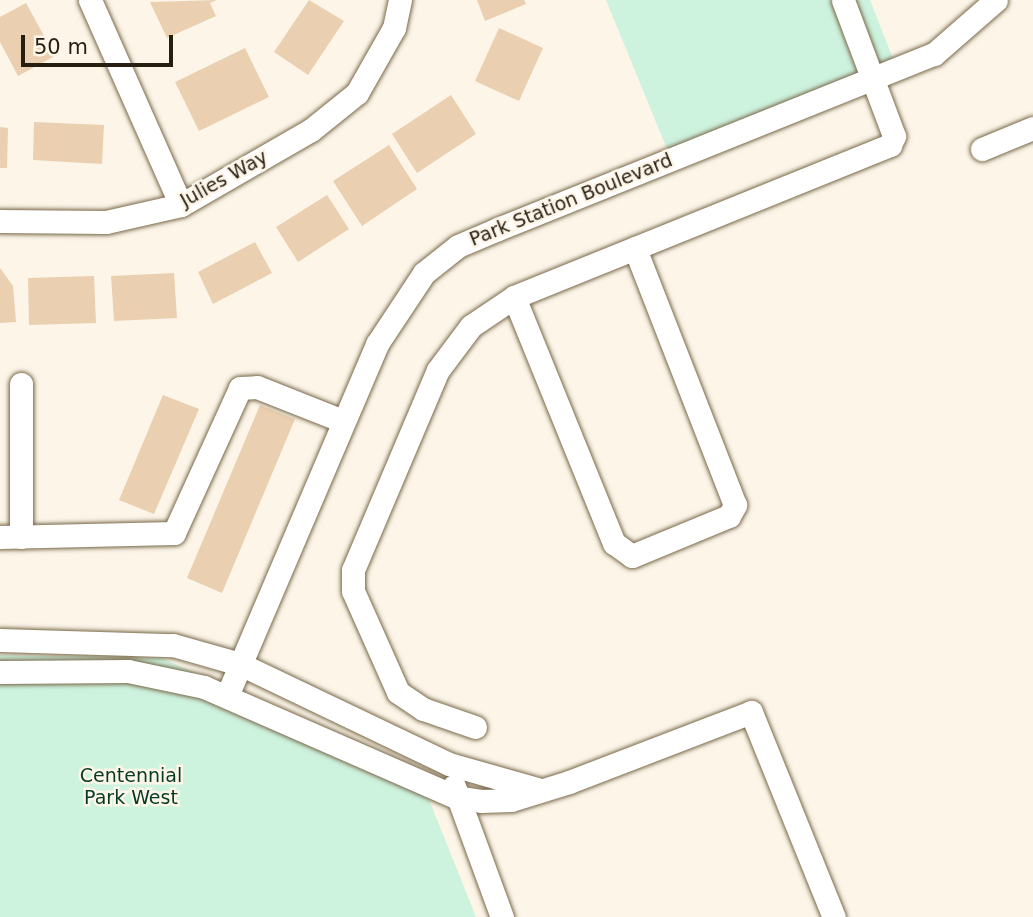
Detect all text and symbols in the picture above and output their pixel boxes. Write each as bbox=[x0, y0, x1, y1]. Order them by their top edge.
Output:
scale bar bbox=[24, 21, 177, 65]
text: 50 m bbox=[34, 35, 88, 59]
street label: Julies Way bbox=[176, 146, 272, 212]
street label: Park Station Boulevard bbox=[466, 149, 676, 251]
park label: Centennial Park West bbox=[80, 765, 182, 809]

